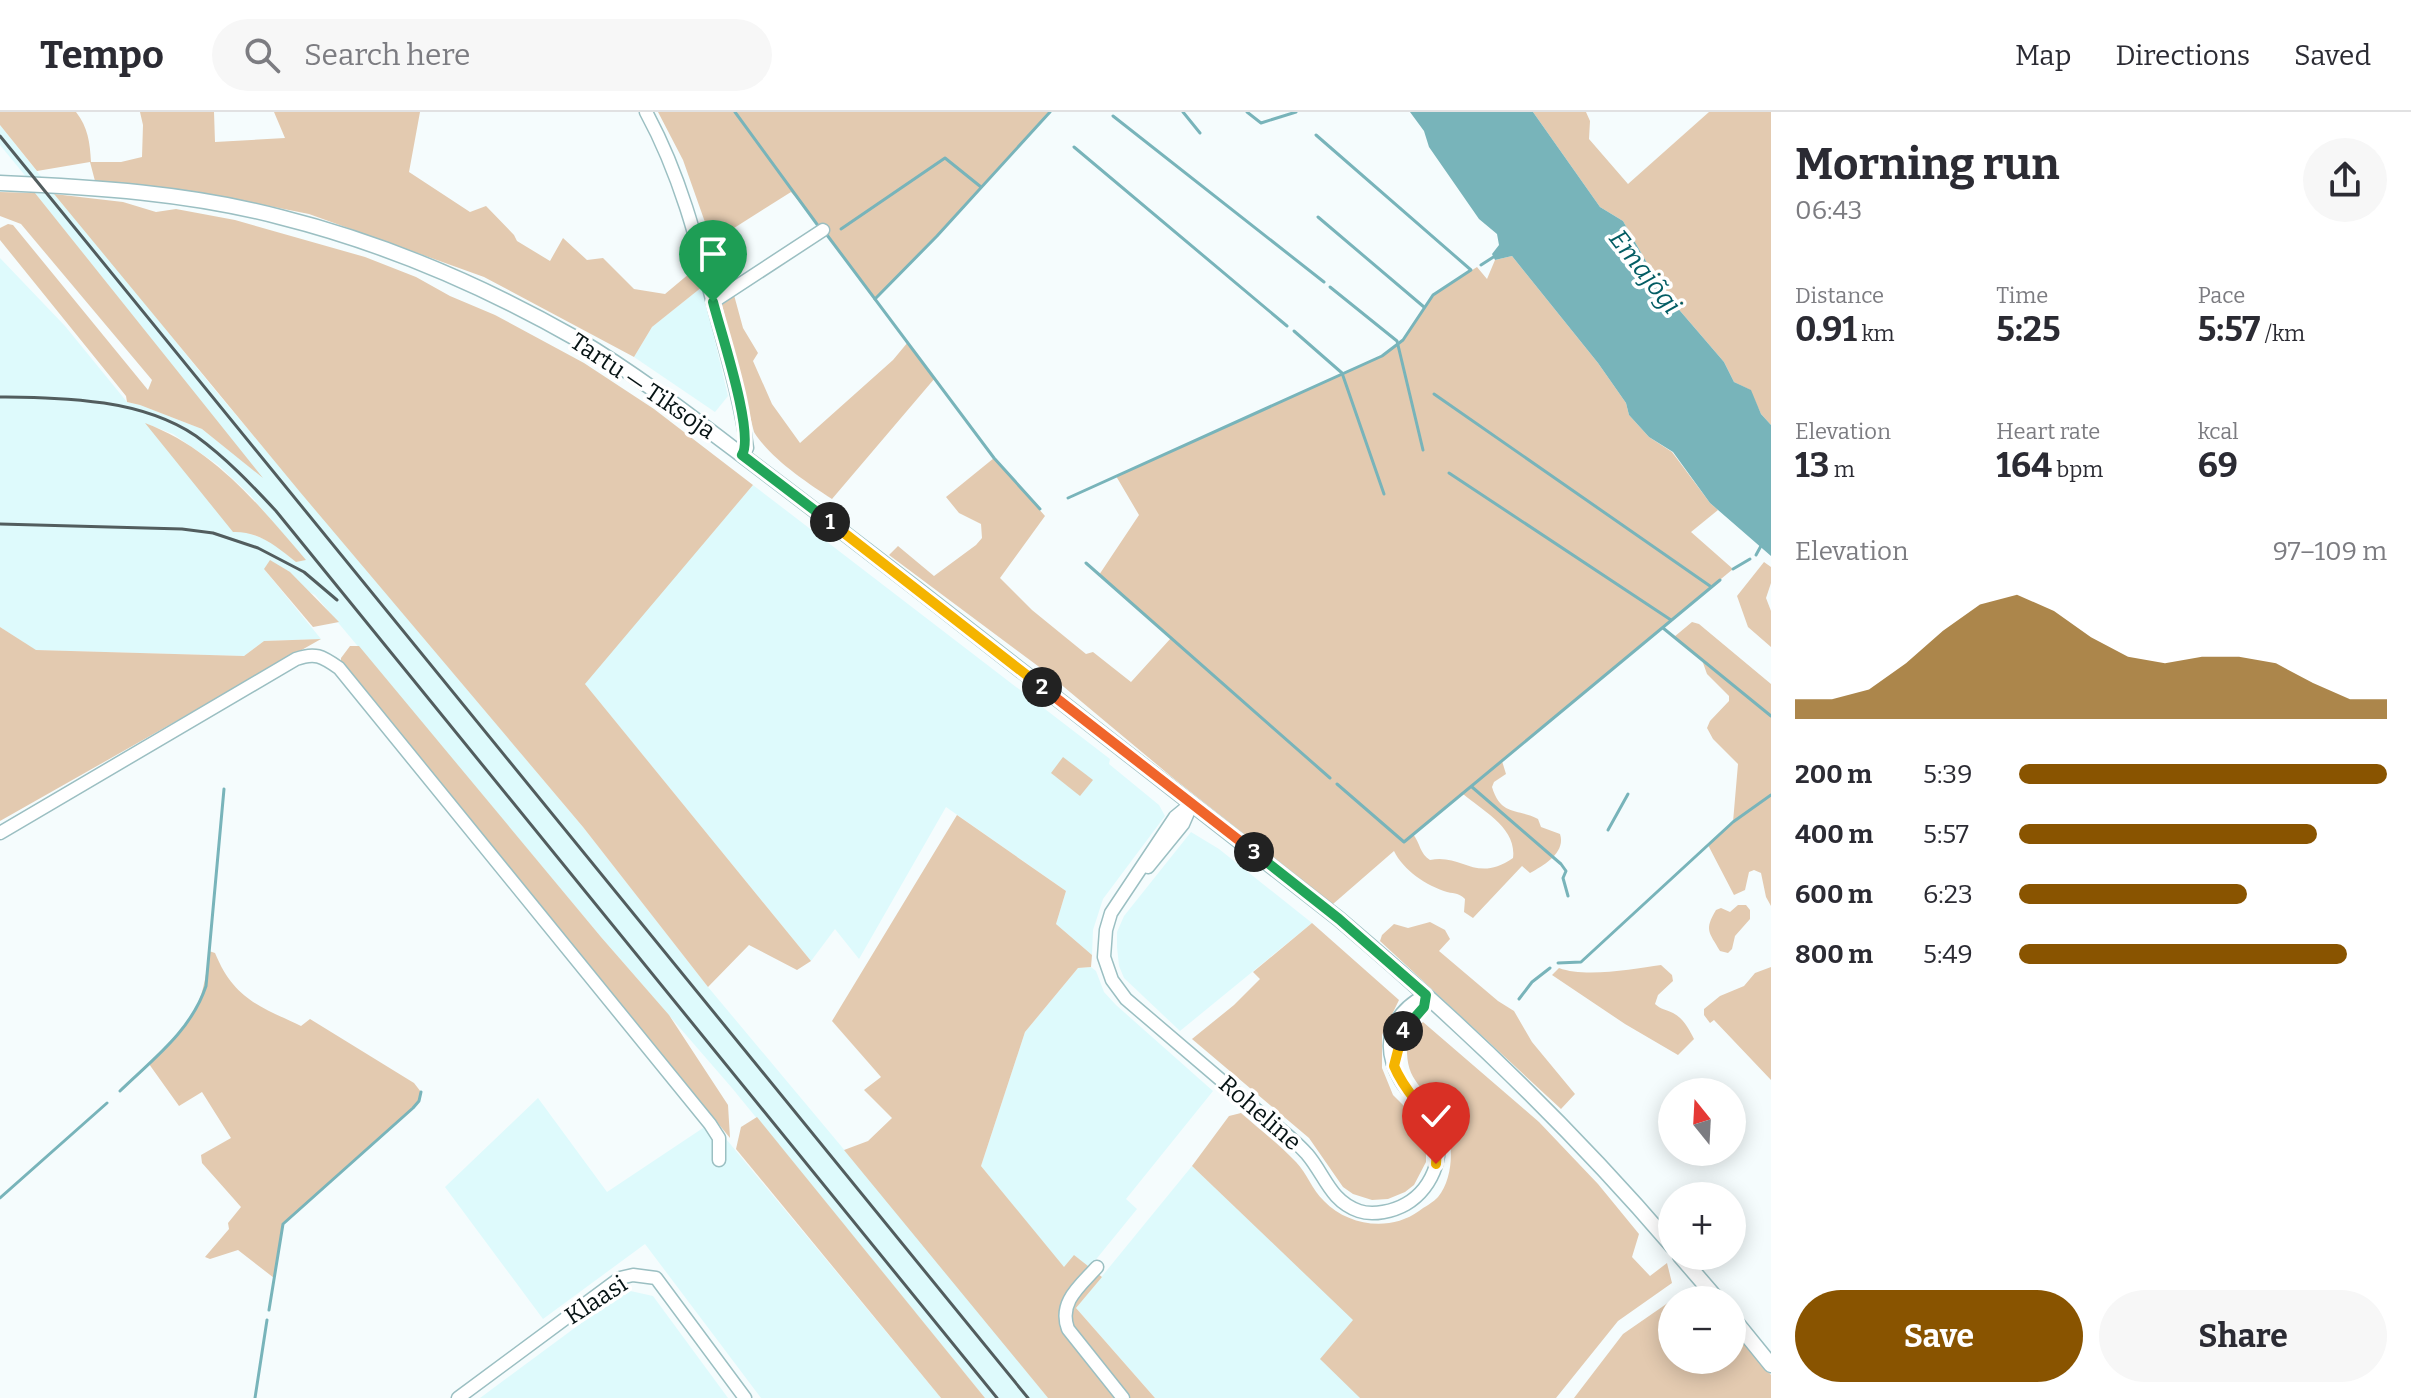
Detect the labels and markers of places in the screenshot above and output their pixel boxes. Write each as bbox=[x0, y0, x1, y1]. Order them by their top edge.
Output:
pin bbox=[679, 220, 747, 302]
pin: 1 bbox=[810, 502, 850, 542]
pin: 2 bbox=[1022, 667, 1062, 707]
pin: 3 bbox=[1234, 832, 1274, 872]
pin: 4 bbox=[1383, 1011, 1423, 1051]
pin bbox=[1402, 1082, 1470, 1164]

